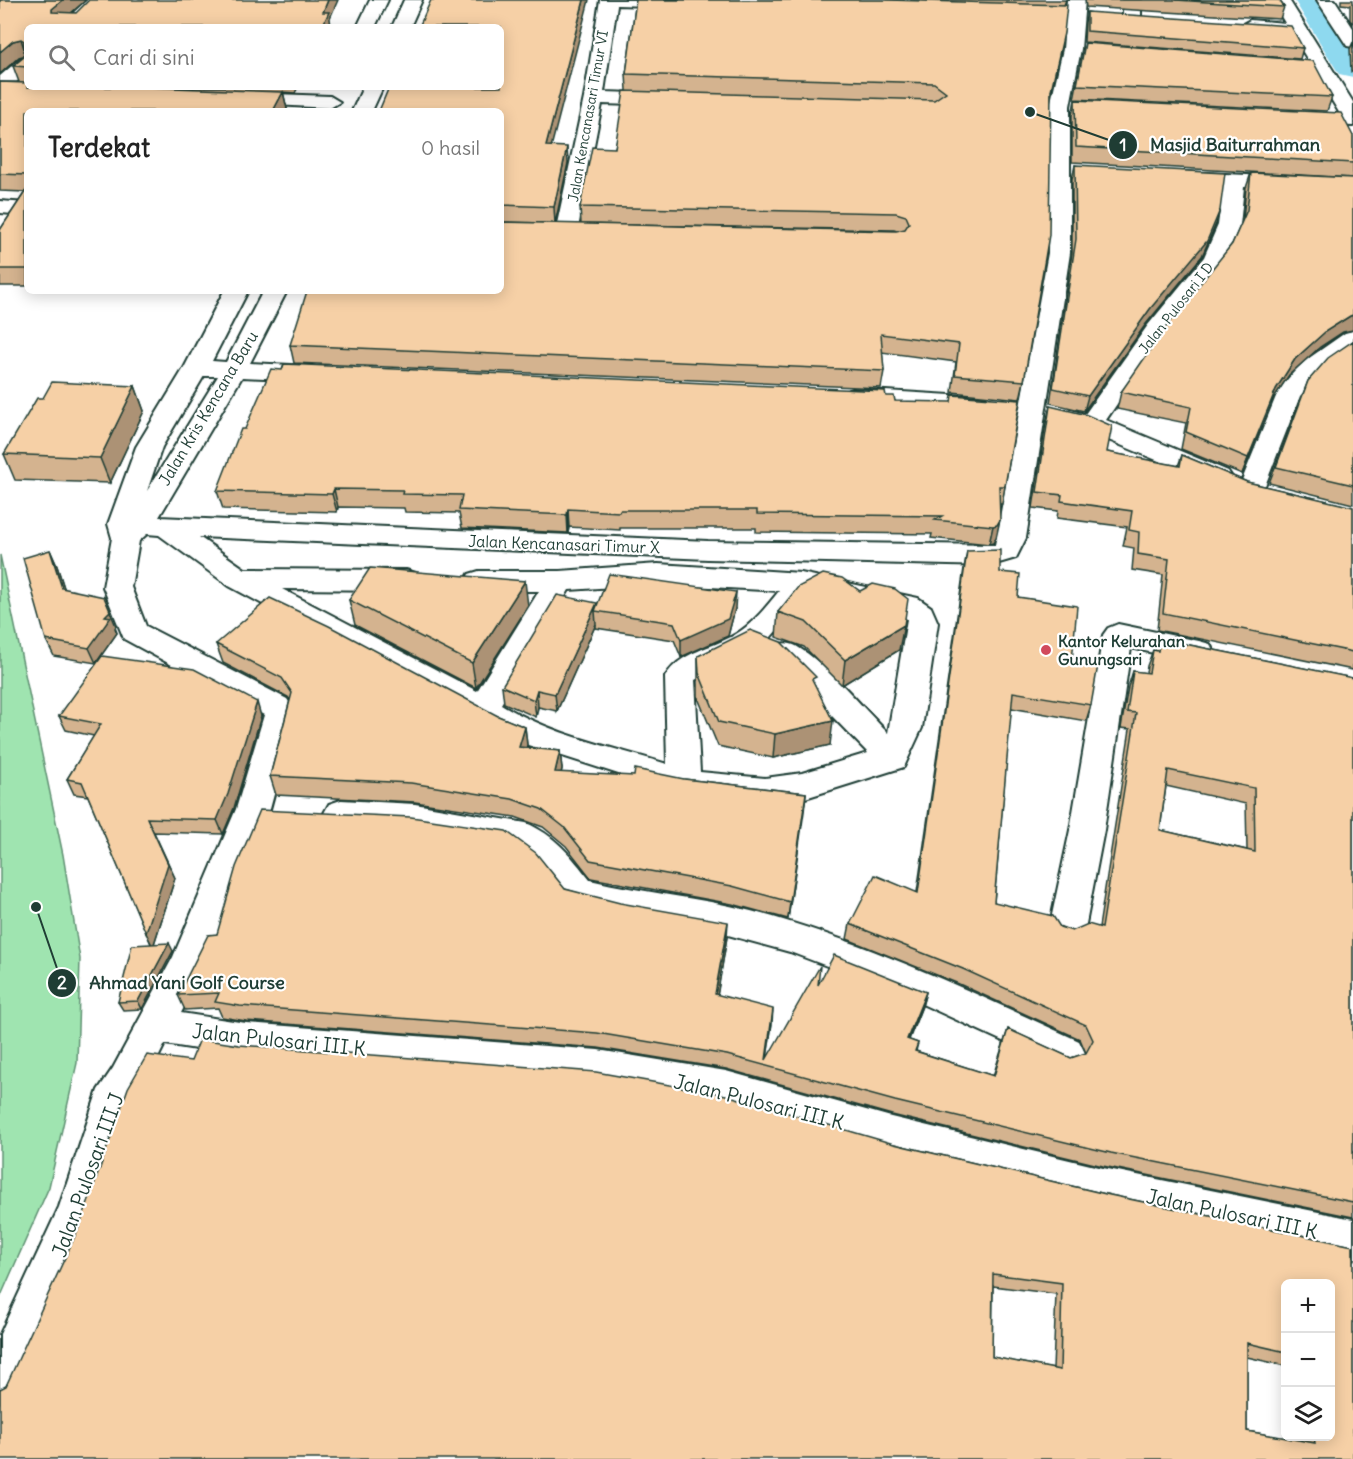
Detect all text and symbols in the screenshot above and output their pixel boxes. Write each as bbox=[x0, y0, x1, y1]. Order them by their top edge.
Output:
search box bbox=[24, 24, 504, 90]
street label: Jalan Kencanasari Timur VI bbox=[564, 29, 612, 203]
icon: search bbox=[45, 41, 78, 74]
text: Cari di sini bbox=[93, 43, 195, 71]
callout: Masjid Baiturrahman bbox=[1108, 127, 1332, 163]
text: Terdekat bbox=[48, 131, 150, 164]
text: 1 bbox=[1119, 133, 1127, 156]
text: Masjid Baiturrahman bbox=[1150, 133, 1321, 156]
text: 0 hasil bbox=[421, 135, 480, 160]
street label: Jalan Pulosari I D bbox=[1135, 259, 1217, 357]
street label: Jalan Kris Kencana Baru bbox=[154, 327, 262, 489]
street label: Jalan Kencanasari Timur X bbox=[468, 531, 660, 557]
place label: Kantor Kelurahan Gunungsari bbox=[1058, 631, 1185, 670]
marker: Kantor Kelurahan Gunungsari bbox=[1039, 643, 1053, 657]
callout: Ahmad Yani Golf Course bbox=[47, 965, 296, 1001]
text: 2 bbox=[57, 971, 67, 994]
text: Ahmad Yani Golf Course bbox=[89, 971, 285, 994]
street label: Jalan Pulosari III K bbox=[191, 1018, 368, 1061]
street label: Jalan Pulosari III K bbox=[671, 1068, 847, 1135]
street label: Jalan Pulosari III J bbox=[46, 1090, 129, 1260]
street label: Jalan Pulosari III K bbox=[1144, 1183, 1321, 1244]
map controls bbox=[1281, 1279, 1335, 1441]
button: + bbox=[1281, 1279, 1335, 1333]
button: − bbox=[1281, 1333, 1335, 1387]
button: layers bbox=[1281, 1387, 1335, 1441]

